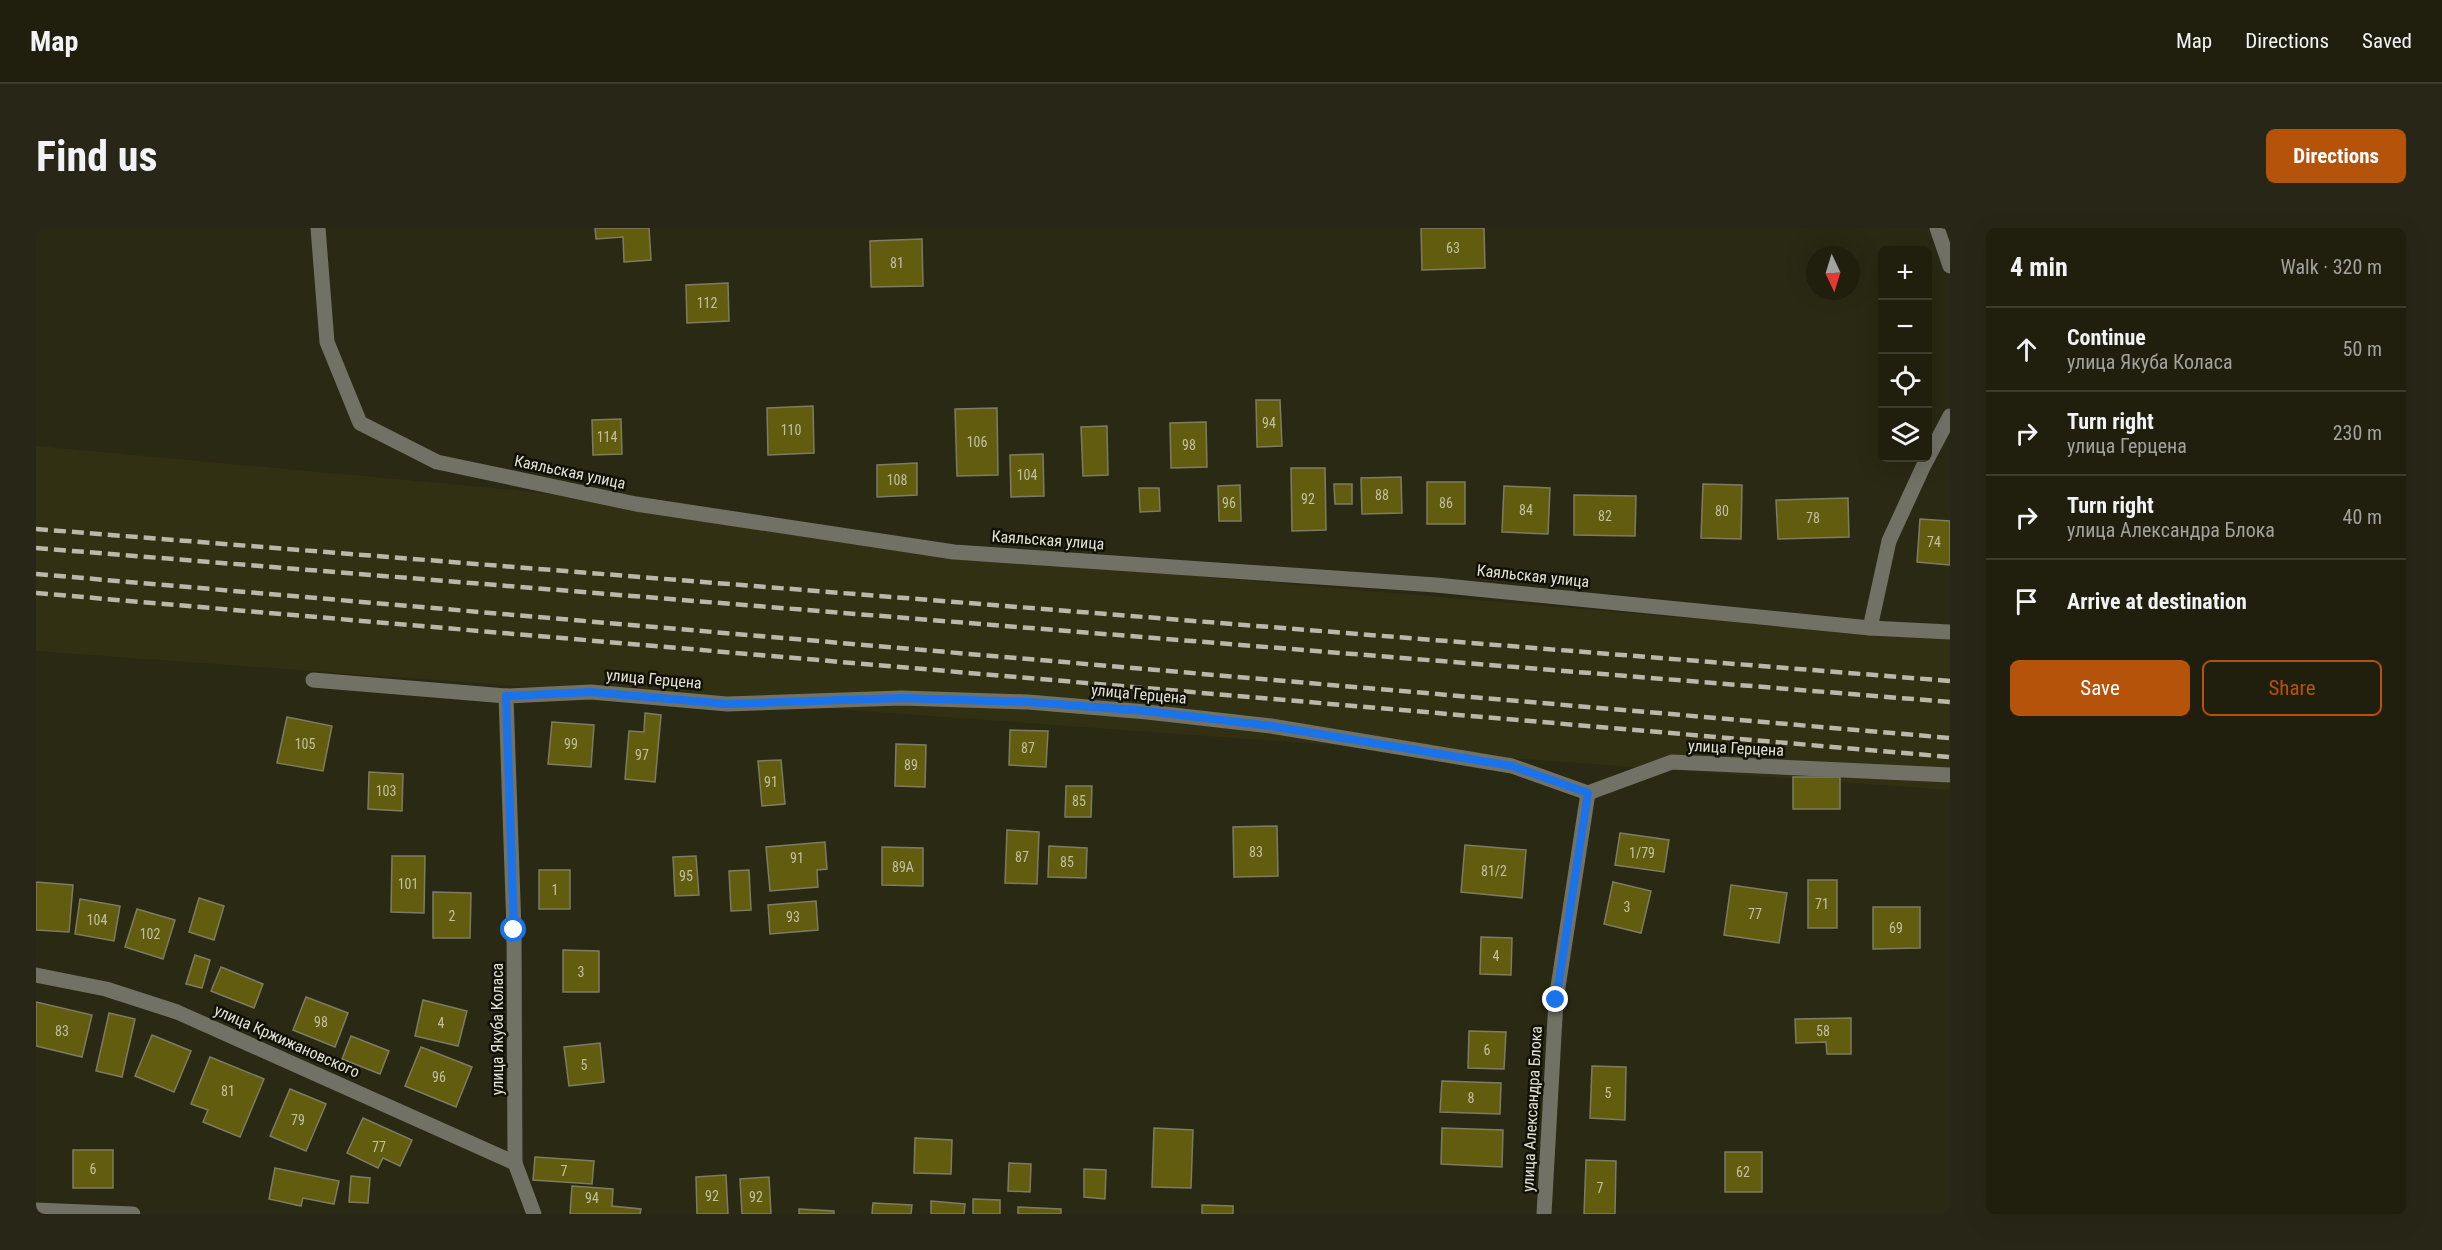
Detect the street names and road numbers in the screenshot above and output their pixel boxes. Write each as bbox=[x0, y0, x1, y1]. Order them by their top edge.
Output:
street label: Каяльская улица bbox=[513, 451, 627, 493]
street label: Каяльская улица bbox=[991, 527, 1105, 553]
street label: Каяльская улица bbox=[1476, 561, 1590, 591]
street label: улица Герцена bbox=[605, 665, 703, 693]
street label: улица Герцена bbox=[1090, 680, 1188, 708]
street label: улица Герцена bbox=[1688, 736, 1784, 760]
street label: улица Якуба Коласа bbox=[488, 963, 507, 1095]
street label: улица Кржижановского bbox=[211, 1000, 363, 1082]
street label: улица Александра Блока bbox=[1518, 1025, 1546, 1193]

